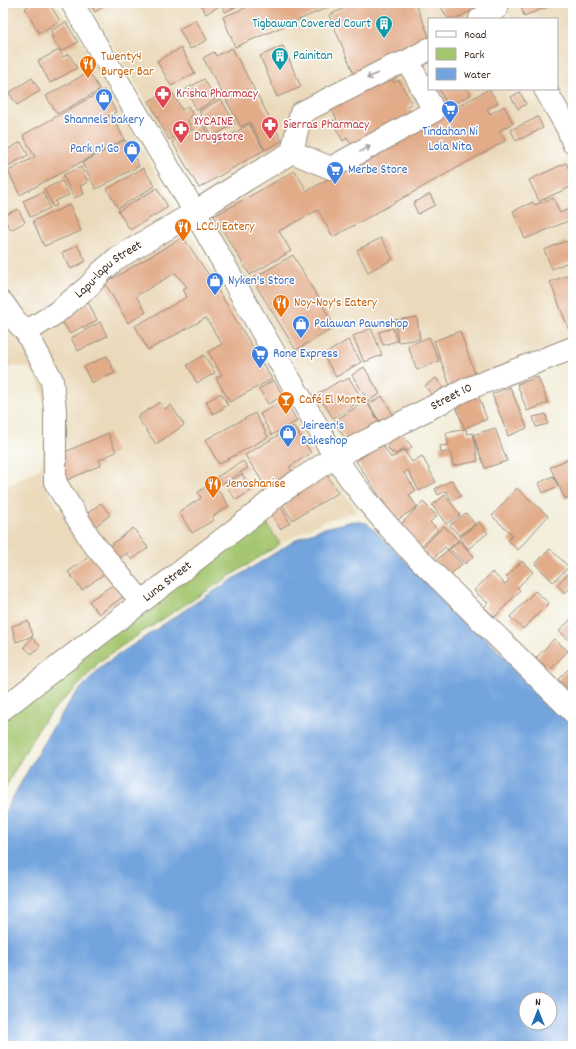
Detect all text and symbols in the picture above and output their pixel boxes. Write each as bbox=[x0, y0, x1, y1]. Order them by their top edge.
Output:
building icon: Tigbawan Covered Court bbox=[374, 14, 394, 39]
place label: Tigbawan Covered Court bbox=[252, 15, 371, 34]
legend bbox=[428, 18, 558, 90]
text: Road bbox=[464, 27, 486, 44]
building icon: Painitan bbox=[270, 46, 290, 71]
place label: Painitan bbox=[293, 47, 333, 66]
text: Park bbox=[464, 47, 485, 64]
place label: Twenty4 Burger Bar bbox=[101, 48, 154, 82]
restaurant icon: Twenty4 Burger Bar bbox=[78, 54, 98, 79]
text: Water bbox=[464, 67, 491, 84]
one-way arrow bbox=[366, 73, 378, 80]
pharmacy icon: Krisha Pharmacy bbox=[153, 84, 173, 109]
place label: Krisha Pharmacy bbox=[176, 85, 259, 104]
shop icon: Shannels bakery bbox=[94, 87, 114, 112]
supermarket icon: Tindahan Ni Lola Nita bbox=[440, 99, 460, 124]
place label: Shannels bakery bbox=[64, 111, 145, 130]
place label: XYCAINE Drugstore bbox=[194, 113, 244, 147]
pharmacy icon: Sierras Pharmacy bbox=[260, 115, 280, 140]
place label: Sierras Pharmacy bbox=[283, 116, 370, 135]
pharmacy icon: XYCAINE Drugstore bbox=[171, 119, 191, 144]
place label: Tindahan Ni Lola Nita bbox=[422, 123, 478, 157]
shop icon: Park n' Go bbox=[122, 139, 142, 164]
place label: Park n' Go bbox=[70, 140, 119, 159]
one-way arrow bbox=[359, 145, 371, 153]
supermarket icon: Merbe Store bbox=[325, 160, 345, 185]
place label: Merbe Store bbox=[348, 161, 408, 180]
restaurant icon: LCCJ Eatery bbox=[173, 217, 193, 242]
place label: LCCJ Eatery bbox=[196, 218, 255, 237]
street label: Lapu-lapu Street bbox=[71, 236, 146, 303]
shop icon: Nyken's Store bbox=[205, 271, 225, 296]
place label: Nyken's Store bbox=[228, 272, 295, 291]
restaurant icon: Noy-Noy's Eatery bbox=[271, 293, 291, 318]
place label: Noy-Noy's Eatery bbox=[294, 294, 378, 313]
shop icon: Palawan Pawnshop bbox=[291, 314, 311, 339]
place label: Palawan Pawnshop bbox=[314, 315, 408, 334]
supermarket icon: Rone Express bbox=[250, 344, 270, 369]
place label: Rone Express bbox=[273, 345, 338, 364]
street label: Street 10 bbox=[427, 378, 475, 416]
bar icon: Café El Monte bbox=[276, 390, 296, 415]
place label: Café El Monte bbox=[299, 391, 367, 410]
place label: Jeireen's Bakeshop bbox=[301, 417, 348, 451]
shop icon: Jeireen's Bakeshop bbox=[278, 423, 298, 448]
restaurant icon: Jenoshanise bbox=[203, 474, 223, 499]
place label: Jenoshanise bbox=[226, 475, 286, 494]
street label: Luna Street bbox=[139, 556, 196, 607]
north arrow bbox=[518, 991, 558, 1031]
text: N bbox=[535, 995, 541, 1011]

